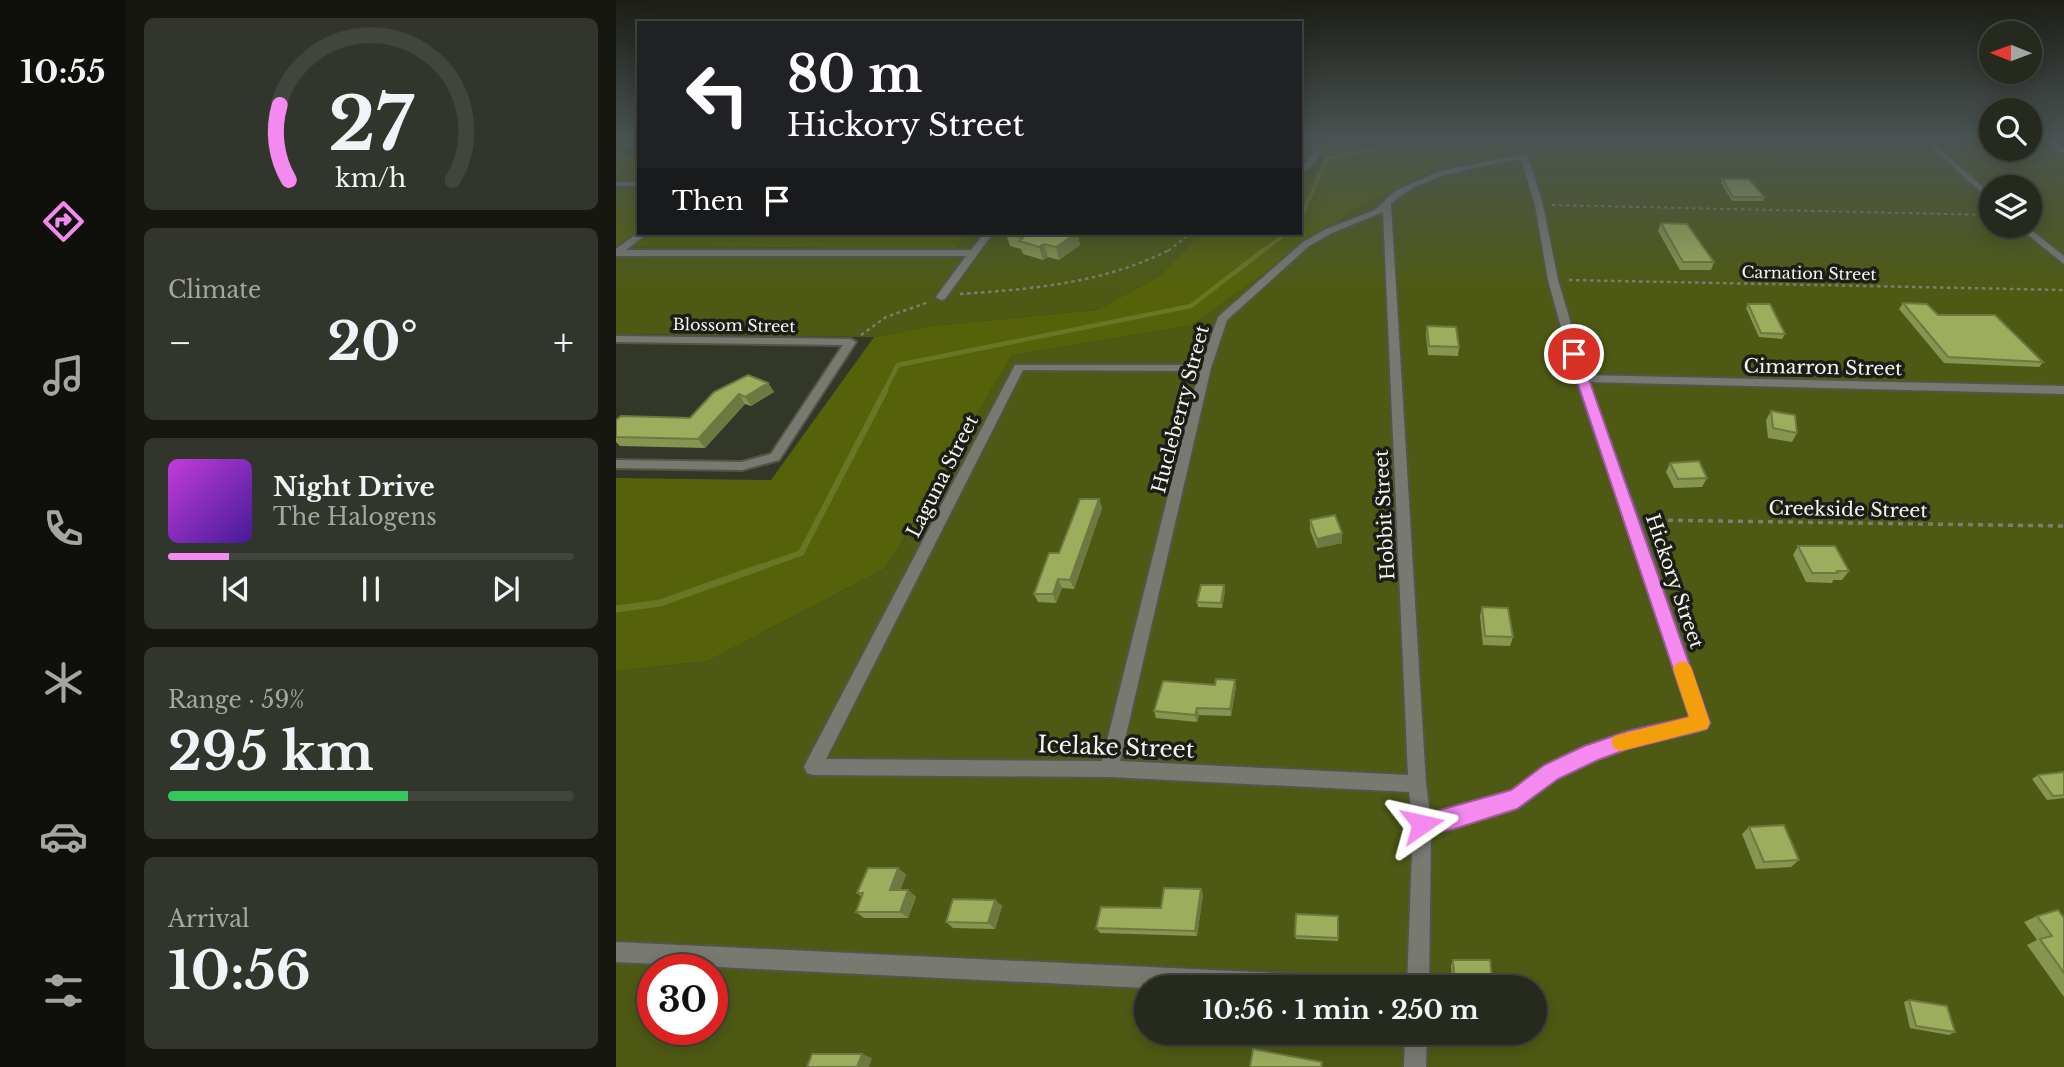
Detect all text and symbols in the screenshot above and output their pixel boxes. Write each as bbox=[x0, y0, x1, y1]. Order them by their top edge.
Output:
north arrow bbox=[1979, 21, 2042, 84]
map controls bbox=[1979, 21, 2042, 238]
text: 80 m bbox=[787, 44, 922, 105]
icon: left bbox=[672, 49, 763, 140]
text: 10:55 bbox=[20, 52, 106, 92]
text: 27 bbox=[329, 79, 415, 170]
button: search bbox=[1979, 98, 2042, 161]
text: Hickory Street bbox=[787, 105, 1024, 145]
text: km/h bbox=[336, 163, 406, 194]
button: layers bbox=[1979, 175, 2042, 238]
icon: arrive bbox=[758, 182, 796, 220]
text: Then bbox=[672, 185, 744, 217]
icon: directions bbox=[39, 197, 88, 246]
street label: Carnation Street bbox=[1741, 262, 1877, 284]
text: Climate bbox=[168, 276, 261, 304]
text: 20° bbox=[327, 310, 418, 374]
street label: Blossom Street bbox=[672, 314, 796, 336]
text: − bbox=[168, 319, 192, 366]
text: + bbox=[553, 319, 574, 366]
street label: Hucleberry Street bbox=[1147, 322, 1214, 496]
pin bbox=[1544, 324, 1604, 384]
icon: arrive bbox=[1555, 335, 1593, 373]
icon: music bbox=[39, 351, 88, 400]
street label: Cimarron Street bbox=[1743, 355, 1903, 380]
street label: Laguna Street bbox=[902, 410, 984, 541]
street label: Hobbit Street bbox=[1370, 448, 1399, 581]
text: Night Drive bbox=[273, 471, 435, 503]
street label: Creekside Street bbox=[1768, 497, 1928, 522]
text: The Halogens bbox=[273, 503, 437, 531]
icon: phone bbox=[39, 504, 88, 553]
street label: Hickory Street bbox=[1641, 511, 1709, 652]
icon: previous bbox=[217, 570, 255, 608]
icon: pause bbox=[352, 570, 390, 608]
icon: next bbox=[487, 570, 525, 608]
icon: climate bbox=[39, 658, 88, 707]
text: Range · 59% bbox=[168, 686, 305, 714]
text: 295 km bbox=[168, 720, 374, 784]
street label: Icelake Street bbox=[1037, 730, 1195, 764]
position arrow bbox=[1385, 787, 1459, 861]
icon: car bbox=[39, 812, 88, 861]
text: Arrival bbox=[168, 905, 249, 933]
text: 10:56 bbox=[168, 939, 311, 1003]
speed limit sign: 30 bbox=[637, 954, 728, 1045]
icon: filters bbox=[39, 966, 88, 1015]
text: 10:56 · 1 min · 250 m bbox=[1202, 994, 1479, 1026]

